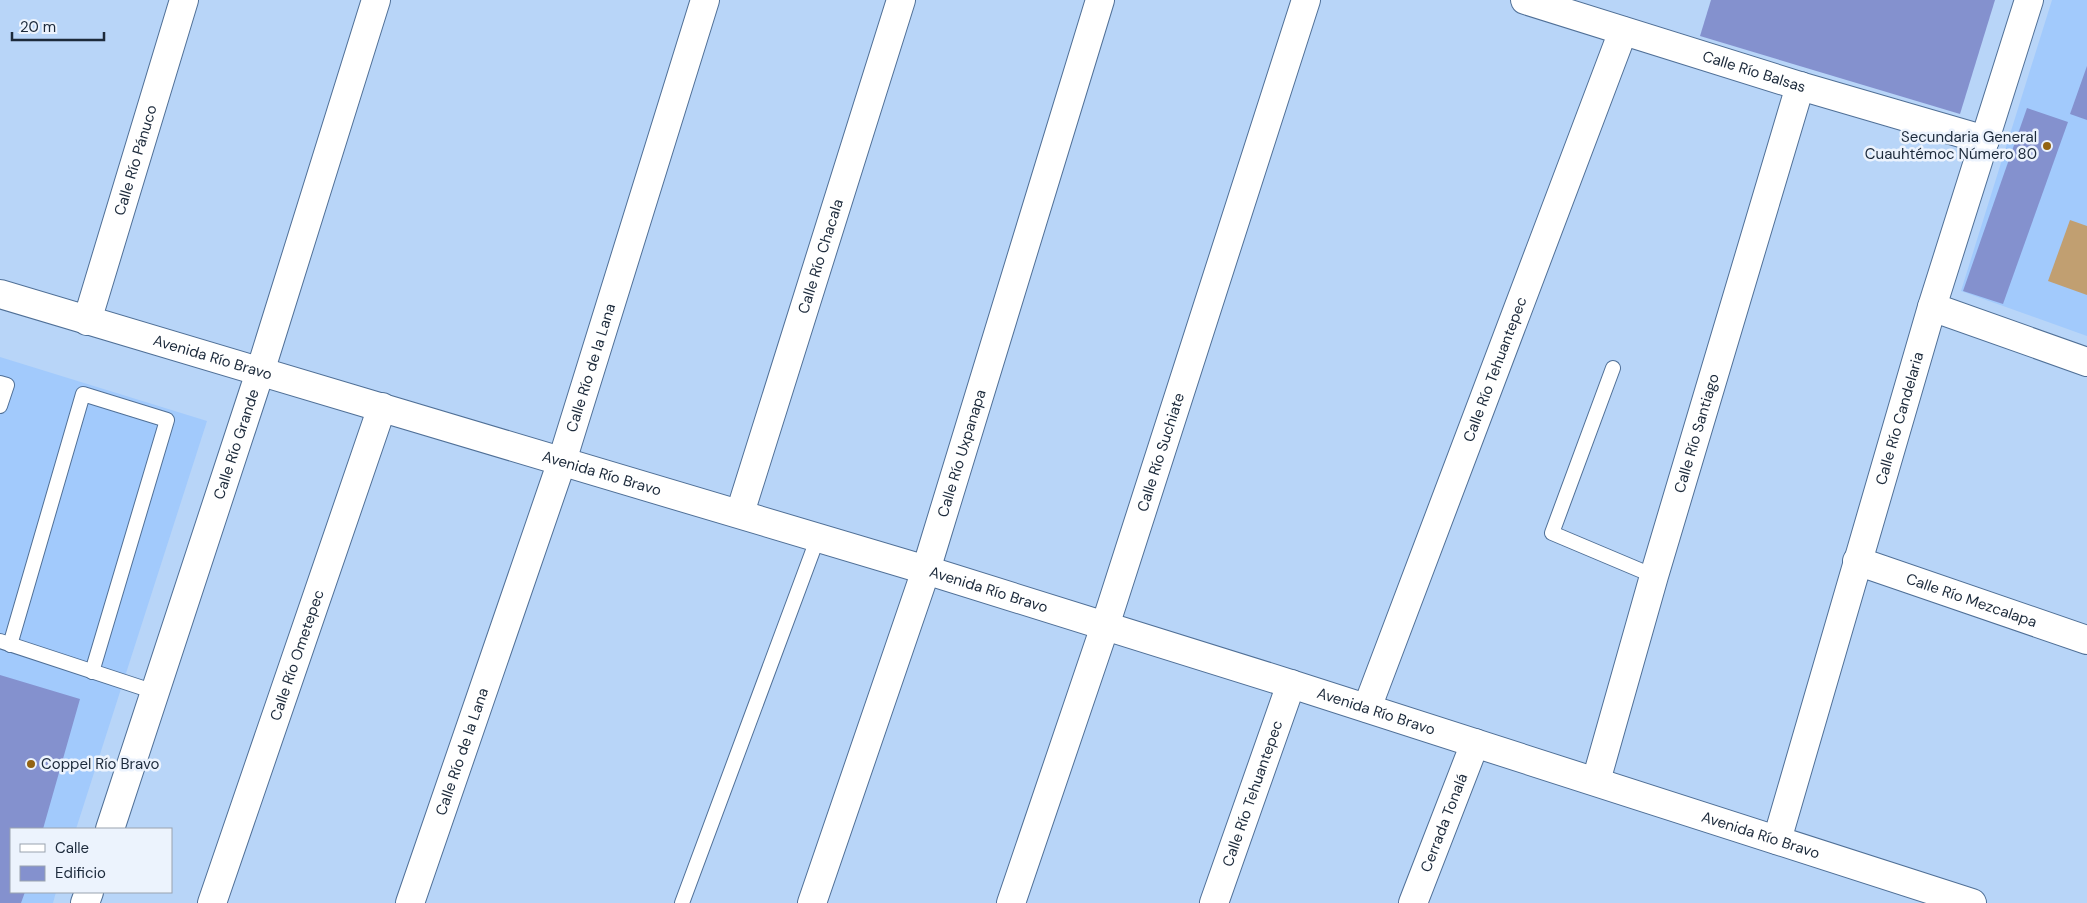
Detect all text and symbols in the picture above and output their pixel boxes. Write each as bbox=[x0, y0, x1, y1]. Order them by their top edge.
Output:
scale bar bbox=[12, 10, 105, 42]
text: 20 m bbox=[20, 17, 56, 37]
street label: Calle Río Balsas bbox=[1700, 46, 1808, 97]
street label: Calle Río Pánuco bbox=[109, 102, 162, 218]
place label: Secundaria General Cuauhtémoc Número 80 bbox=[1865, 127, 2037, 164]
marker: Secundaria General Cuauhtémoc Número 80 bbox=[2041, 140, 2053, 152]
street label: Calle Río Chacala bbox=[793, 196, 848, 316]
street label: Calle Río Tehuantepec bbox=[1458, 294, 1532, 445]
street label: Calle Río de la Lana bbox=[562, 301, 620, 435]
street label: Avenida Río Bravo bbox=[151, 330, 275, 385]
street label: Calle Río Candelaria bbox=[1871, 350, 1928, 487]
street label: Calle Río Santiago bbox=[1669, 371, 1724, 495]
street label: Calle Río Grande bbox=[209, 386, 264, 502]
street label: Calle Río Uxpanapa bbox=[933, 387, 991, 520]
street label: Calle Río Suchiate bbox=[1132, 390, 1189, 514]
street label: Avenida Río Bravo bbox=[540, 446, 664, 501]
street label: Avenida Río Bravo bbox=[927, 562, 1051, 618]
street label: Calle Río Mezcalapa bbox=[1903, 569, 2040, 632]
street label: Calle Río Ometepec bbox=[265, 587, 329, 723]
street label: Avenida Río Bravo bbox=[1314, 683, 1438, 740]
street label: Calle Río de la Lana bbox=[431, 685, 493, 818]
street label: Calle Río Tehuantepec bbox=[1218, 718, 1287, 869]
place label: Coppel Río Bravo bbox=[41, 754, 159, 774]
marker: Coppel Río Bravo bbox=[25, 758, 37, 770]
street label: Cerrada Tonalá bbox=[1416, 770, 1472, 875]
street label: Avenida Río Bravo bbox=[1699, 807, 1822, 863]
legend bbox=[10, 828, 172, 893]
text: Calle bbox=[55, 838, 89, 858]
text: Edificio bbox=[55, 863, 106, 883]

